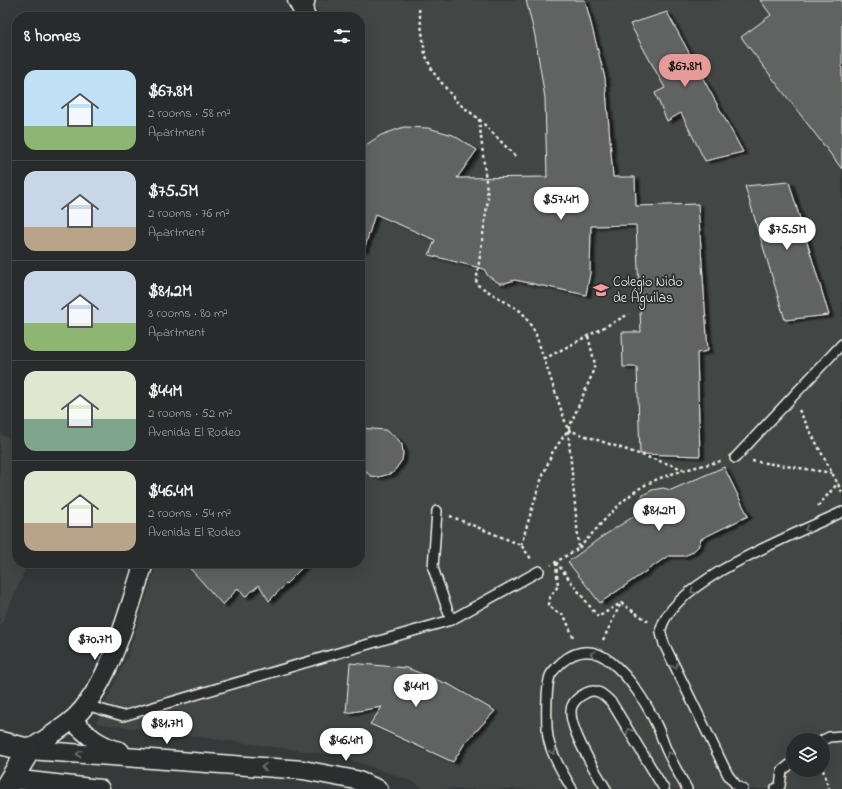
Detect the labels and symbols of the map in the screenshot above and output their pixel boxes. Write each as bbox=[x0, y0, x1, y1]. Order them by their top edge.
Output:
pin: $67.8M bbox=[652, 54, 718, 88]
pin: $57.4M bbox=[528, 187, 594, 221]
pin: $75.5M bbox=[754, 217, 820, 251]
place label: Colegio Nido de Águilas bbox=[613, 272, 683, 310]
school or university icon: Colegio Nido de Águilas bbox=[592, 281, 610, 299]
pin: $81.2M bbox=[626, 498, 692, 532]
one-way arrow bbox=[803, 524, 810, 532]
one-way arrow bbox=[690, 586, 697, 594]
pin: $70.7M bbox=[62, 627, 128, 661]
one-way arrow bbox=[590, 650, 597, 658]
one-way arrow bbox=[670, 662, 678, 670]
pin: $44M bbox=[392, 674, 440, 708]
pin: $81.7M bbox=[134, 711, 200, 745]
pin: $46.4M bbox=[313, 728, 379, 762]
one-way arrow bbox=[627, 728, 634, 735]
one-way arrow bbox=[549, 748, 557, 755]
one-way arrow bbox=[76, 749, 82, 758]
one-way arrow bbox=[666, 751, 674, 759]
one-way arrow bbox=[261, 762, 267, 771]

